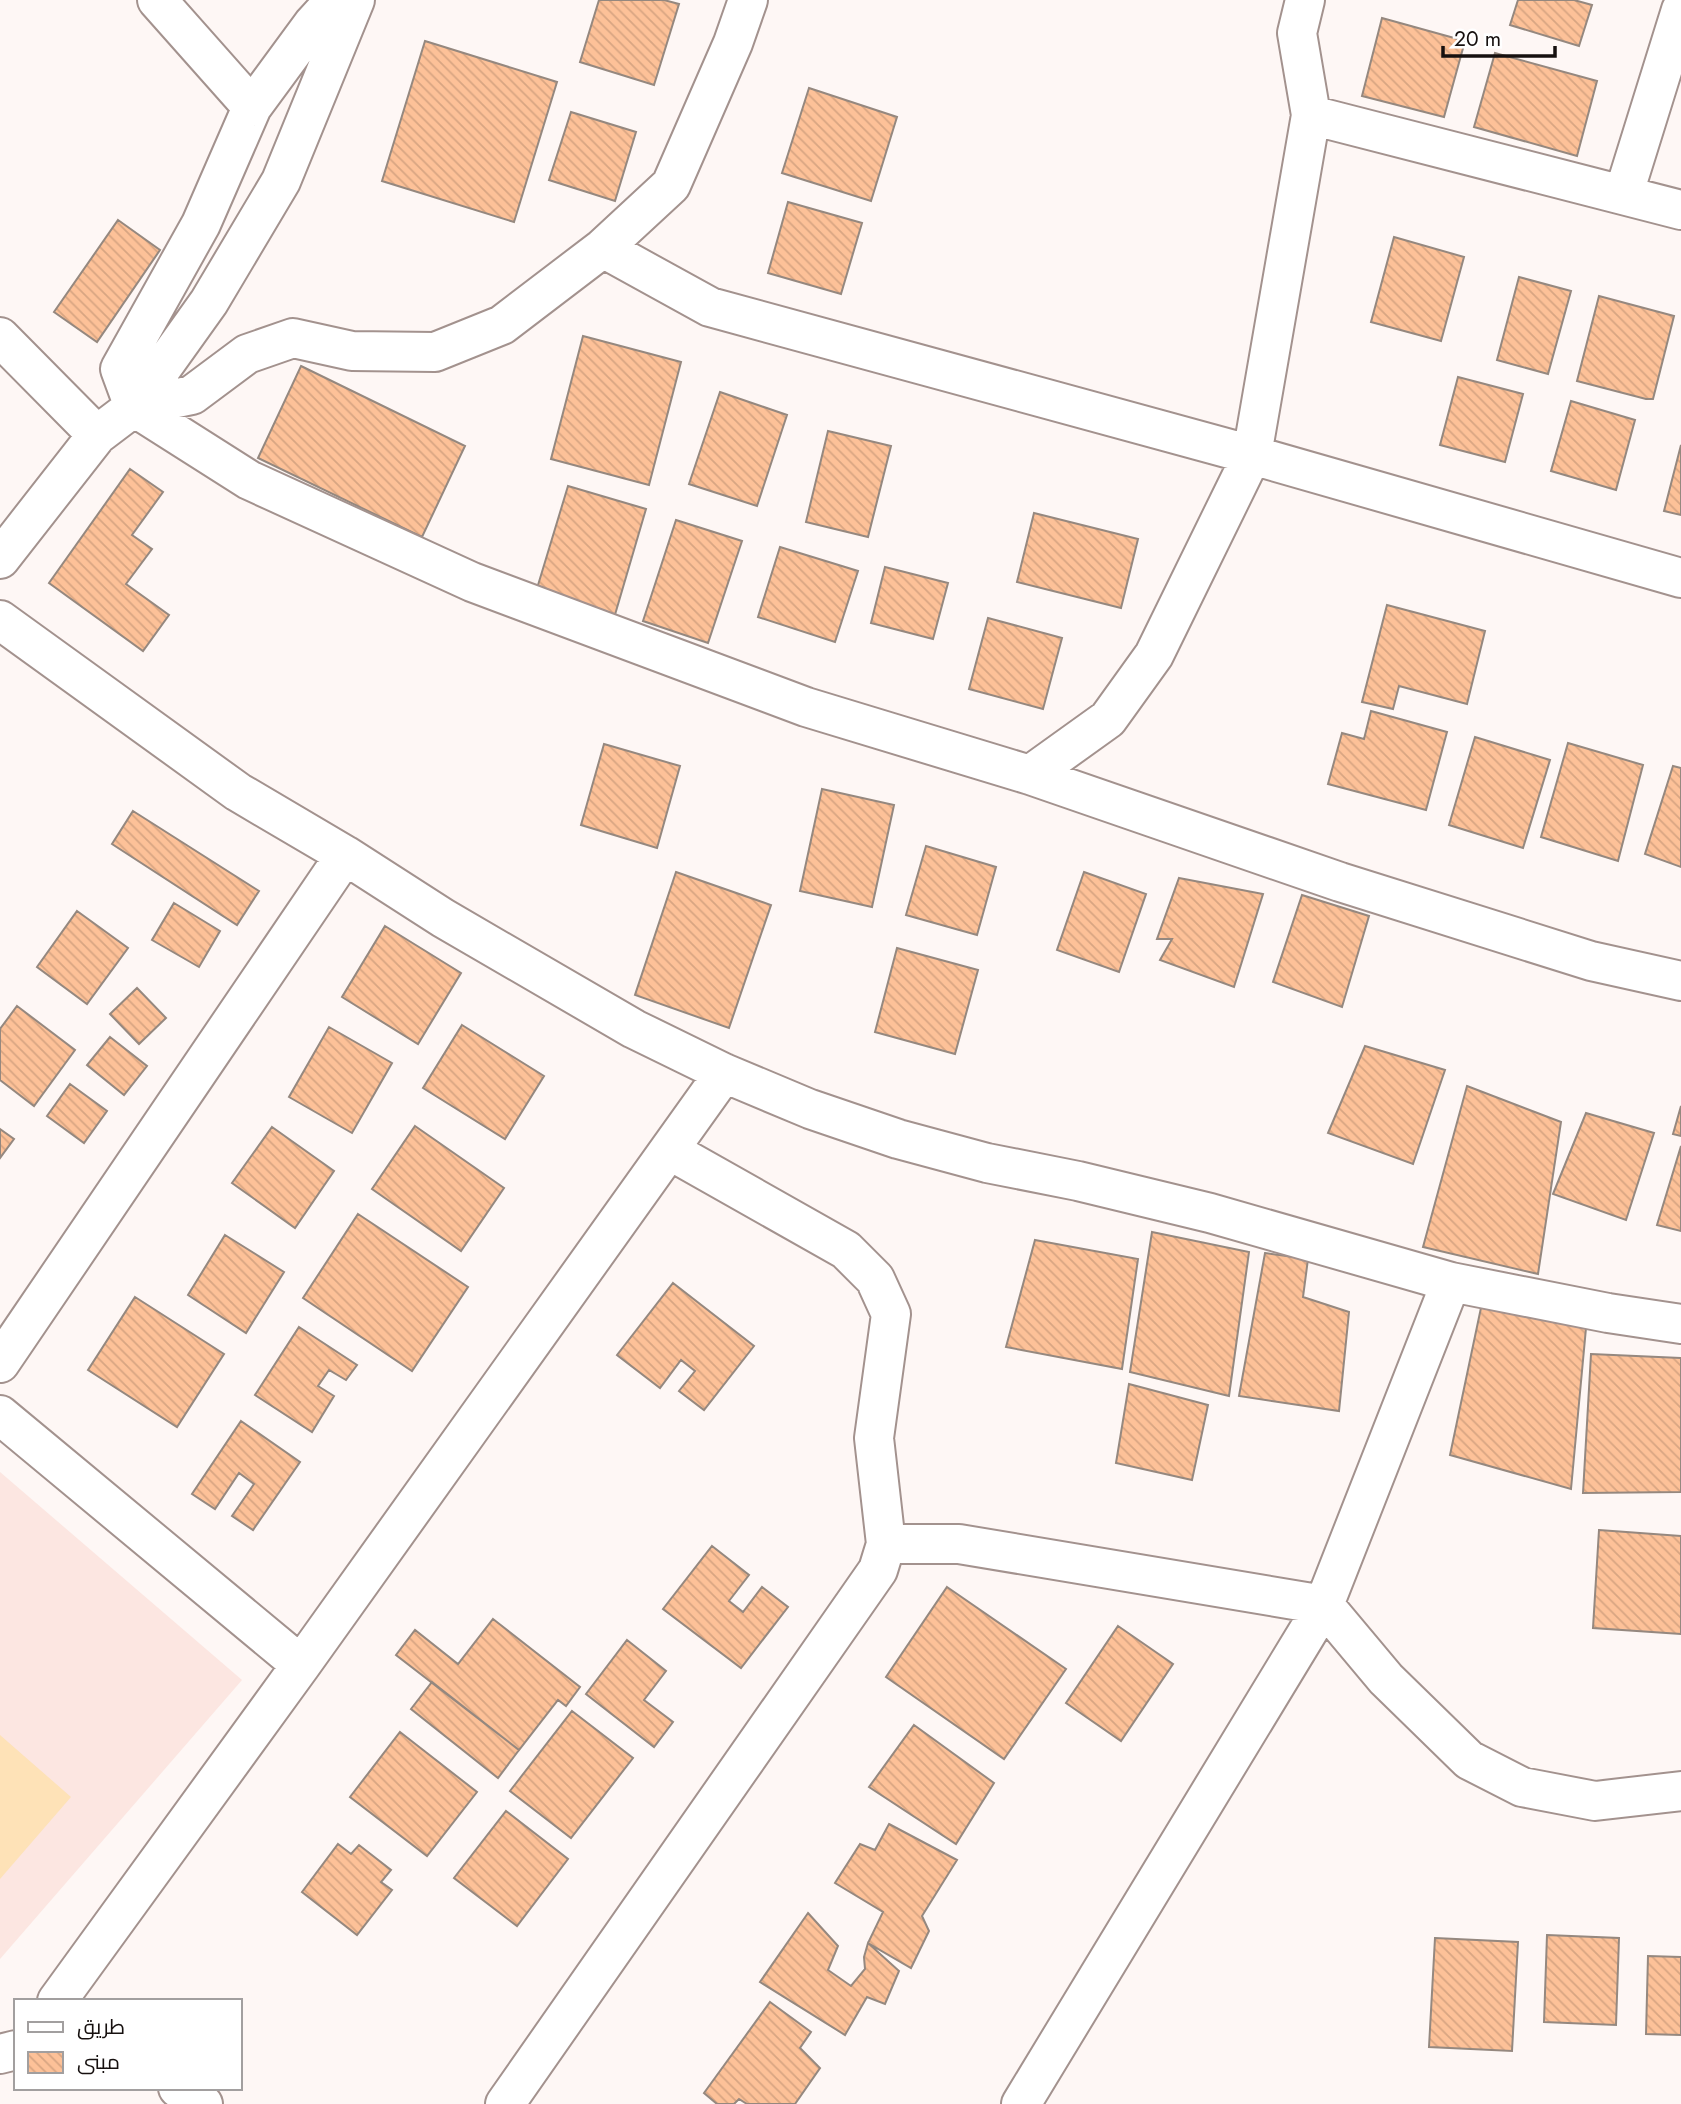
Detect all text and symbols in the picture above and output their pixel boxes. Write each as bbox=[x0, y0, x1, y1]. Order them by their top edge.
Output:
scale bar bbox=[1443, 14, 1555, 58]
text: 20 m bbox=[1454, 24, 1501, 54]
legend bbox=[14, 1999, 242, 2090]
text: طريق bbox=[77, 2012, 125, 2042]
text: مبنى bbox=[77, 2047, 120, 2077]

